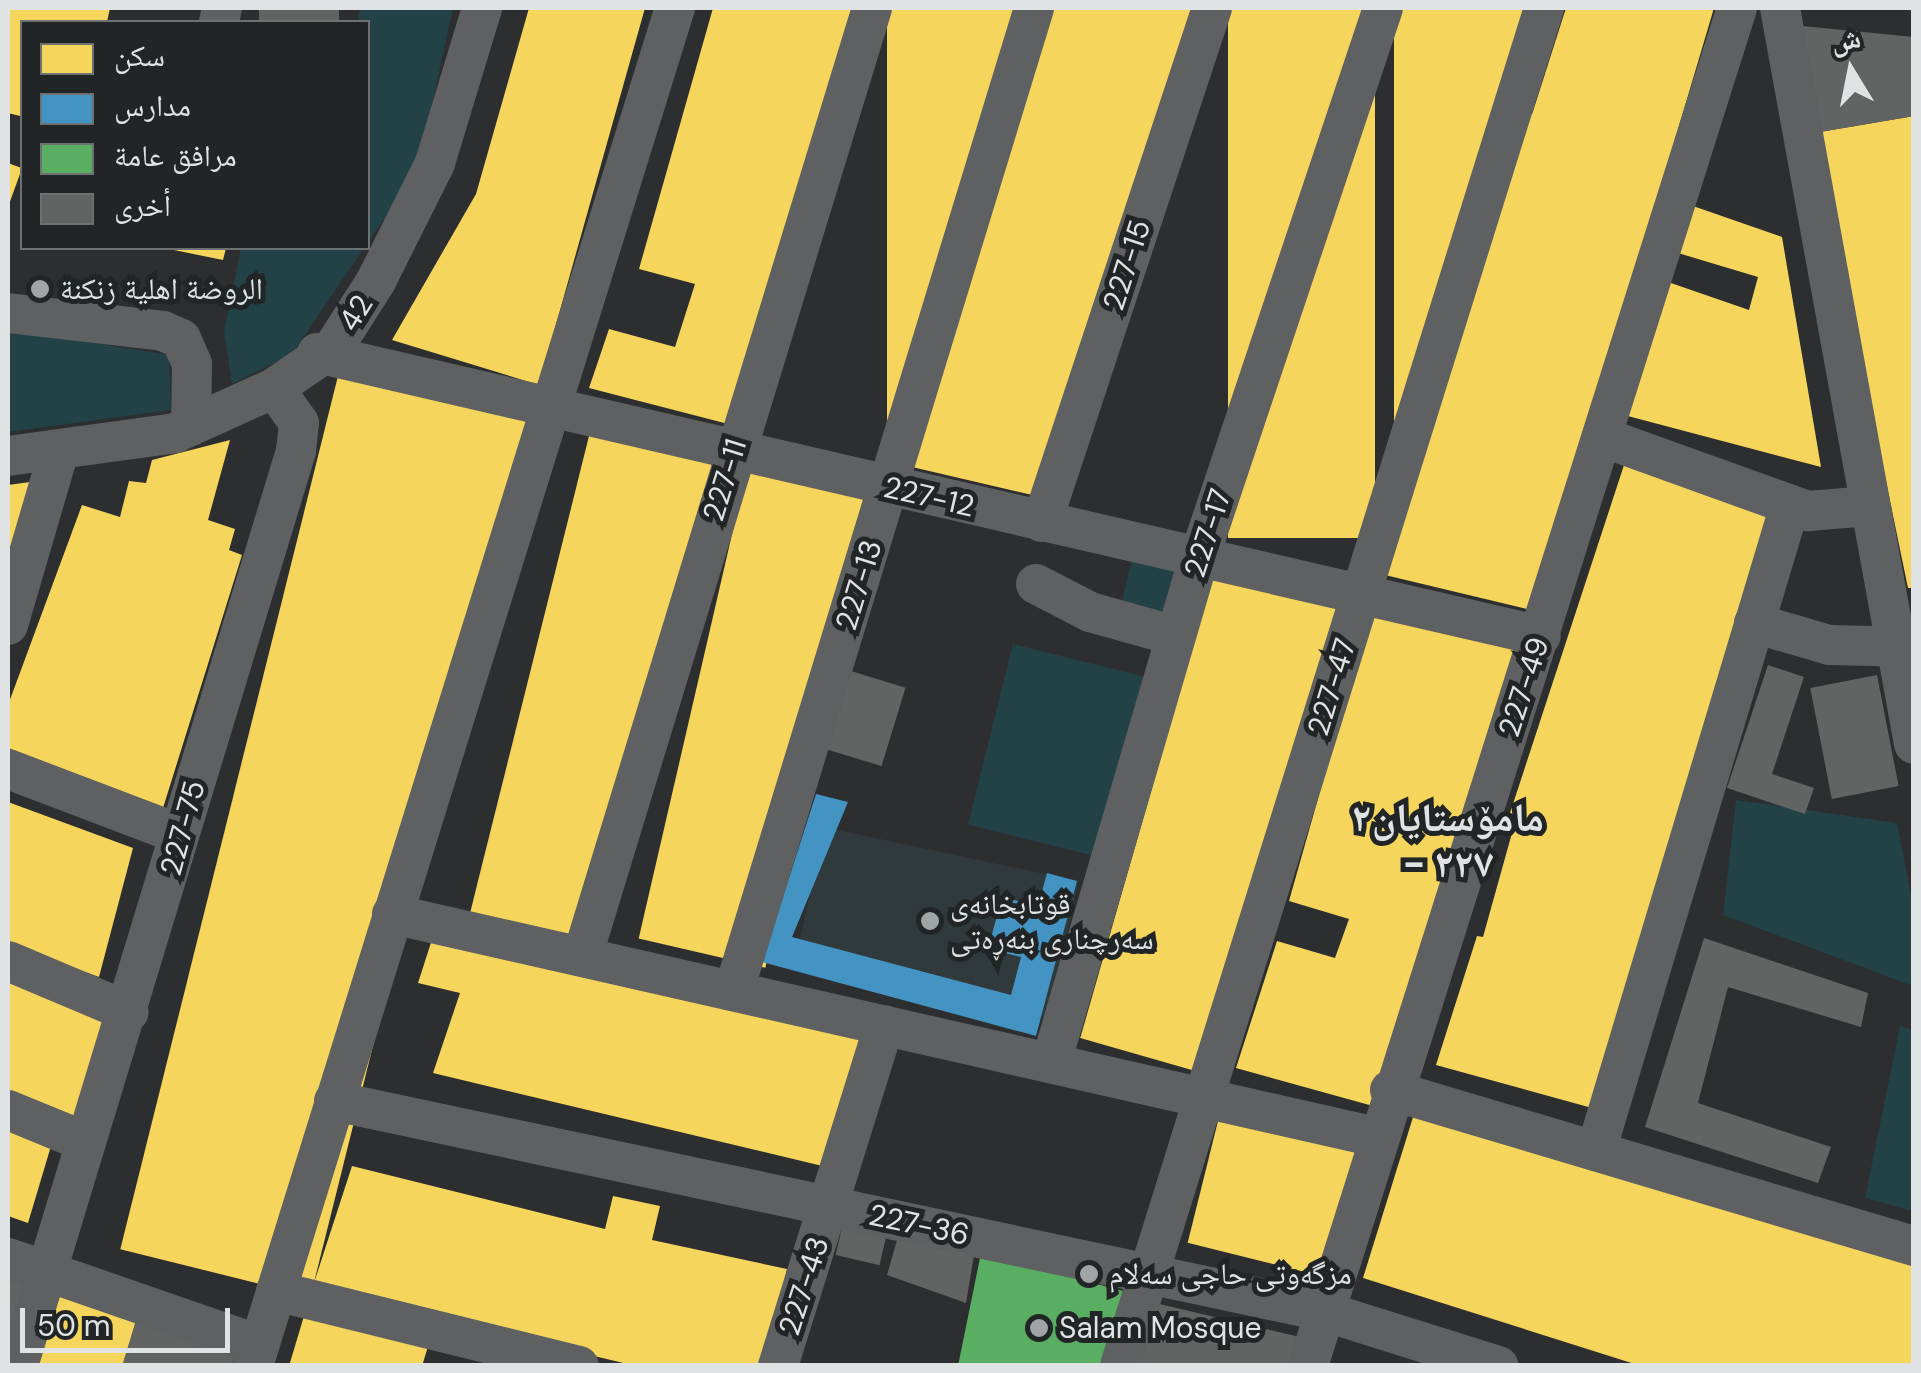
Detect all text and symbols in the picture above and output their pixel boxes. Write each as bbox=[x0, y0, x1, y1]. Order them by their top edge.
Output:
text: ش bbox=[1828, 19, 1864, 61]
legend bbox=[20, 20, 370, 250]
north arrow bbox=[1801, 20, 1901, 120]
text: سكن bbox=[114, 36, 165, 75]
text: مدارس bbox=[114, 86, 191, 125]
text: مرافق عامة bbox=[114, 136, 237, 175]
text: أخرى bbox=[114, 186, 171, 225]
street label: 227-15 bbox=[1096, 215, 1158, 315]
place label: الروضة اهلية زنكنة bbox=[60, 271, 263, 307]
marker: الروضة اهلية زنكنة bbox=[29, 278, 51, 300]
street label: 42 bbox=[331, 288, 381, 338]
street label: 227-11 bbox=[696, 435, 754, 525]
street label: 227-12 bbox=[880, 469, 978, 525]
street label: 227-17 bbox=[1177, 484, 1239, 582]
street label: 227-13 bbox=[828, 536, 890, 634]
street label: 227-49 bbox=[1491, 633, 1557, 741]
street label: 227-47 bbox=[1300, 634, 1364, 740]
street label: 227-75 bbox=[153, 777, 213, 879]
district label: مامۆستایان٢ - ٢٢٧ bbox=[1352, 793, 1544, 887]
place label: قوتابخانەی سەرچناری بنەڕەتی bbox=[950, 886, 1154, 956]
marker: قوتابخانەی سەرچناری بنەڕەتی bbox=[919, 910, 941, 932]
street label: 227-36 bbox=[865, 1197, 973, 1253]
street label: 227-43 bbox=[771, 1232, 837, 1340]
place label: مزگەوتی حاجی سەلام bbox=[1109, 1256, 1352, 1292]
marker: مزگەوتی حاجی سەلام bbox=[1078, 1263, 1100, 1285]
scale bar bbox=[25, 1288, 235, 1350]
text: 50 m bbox=[37, 1306, 111, 1345]
place label: Salam Mosque bbox=[1059, 1310, 1262, 1346]
marker: Salam Mosque bbox=[1028, 1317, 1050, 1339]

